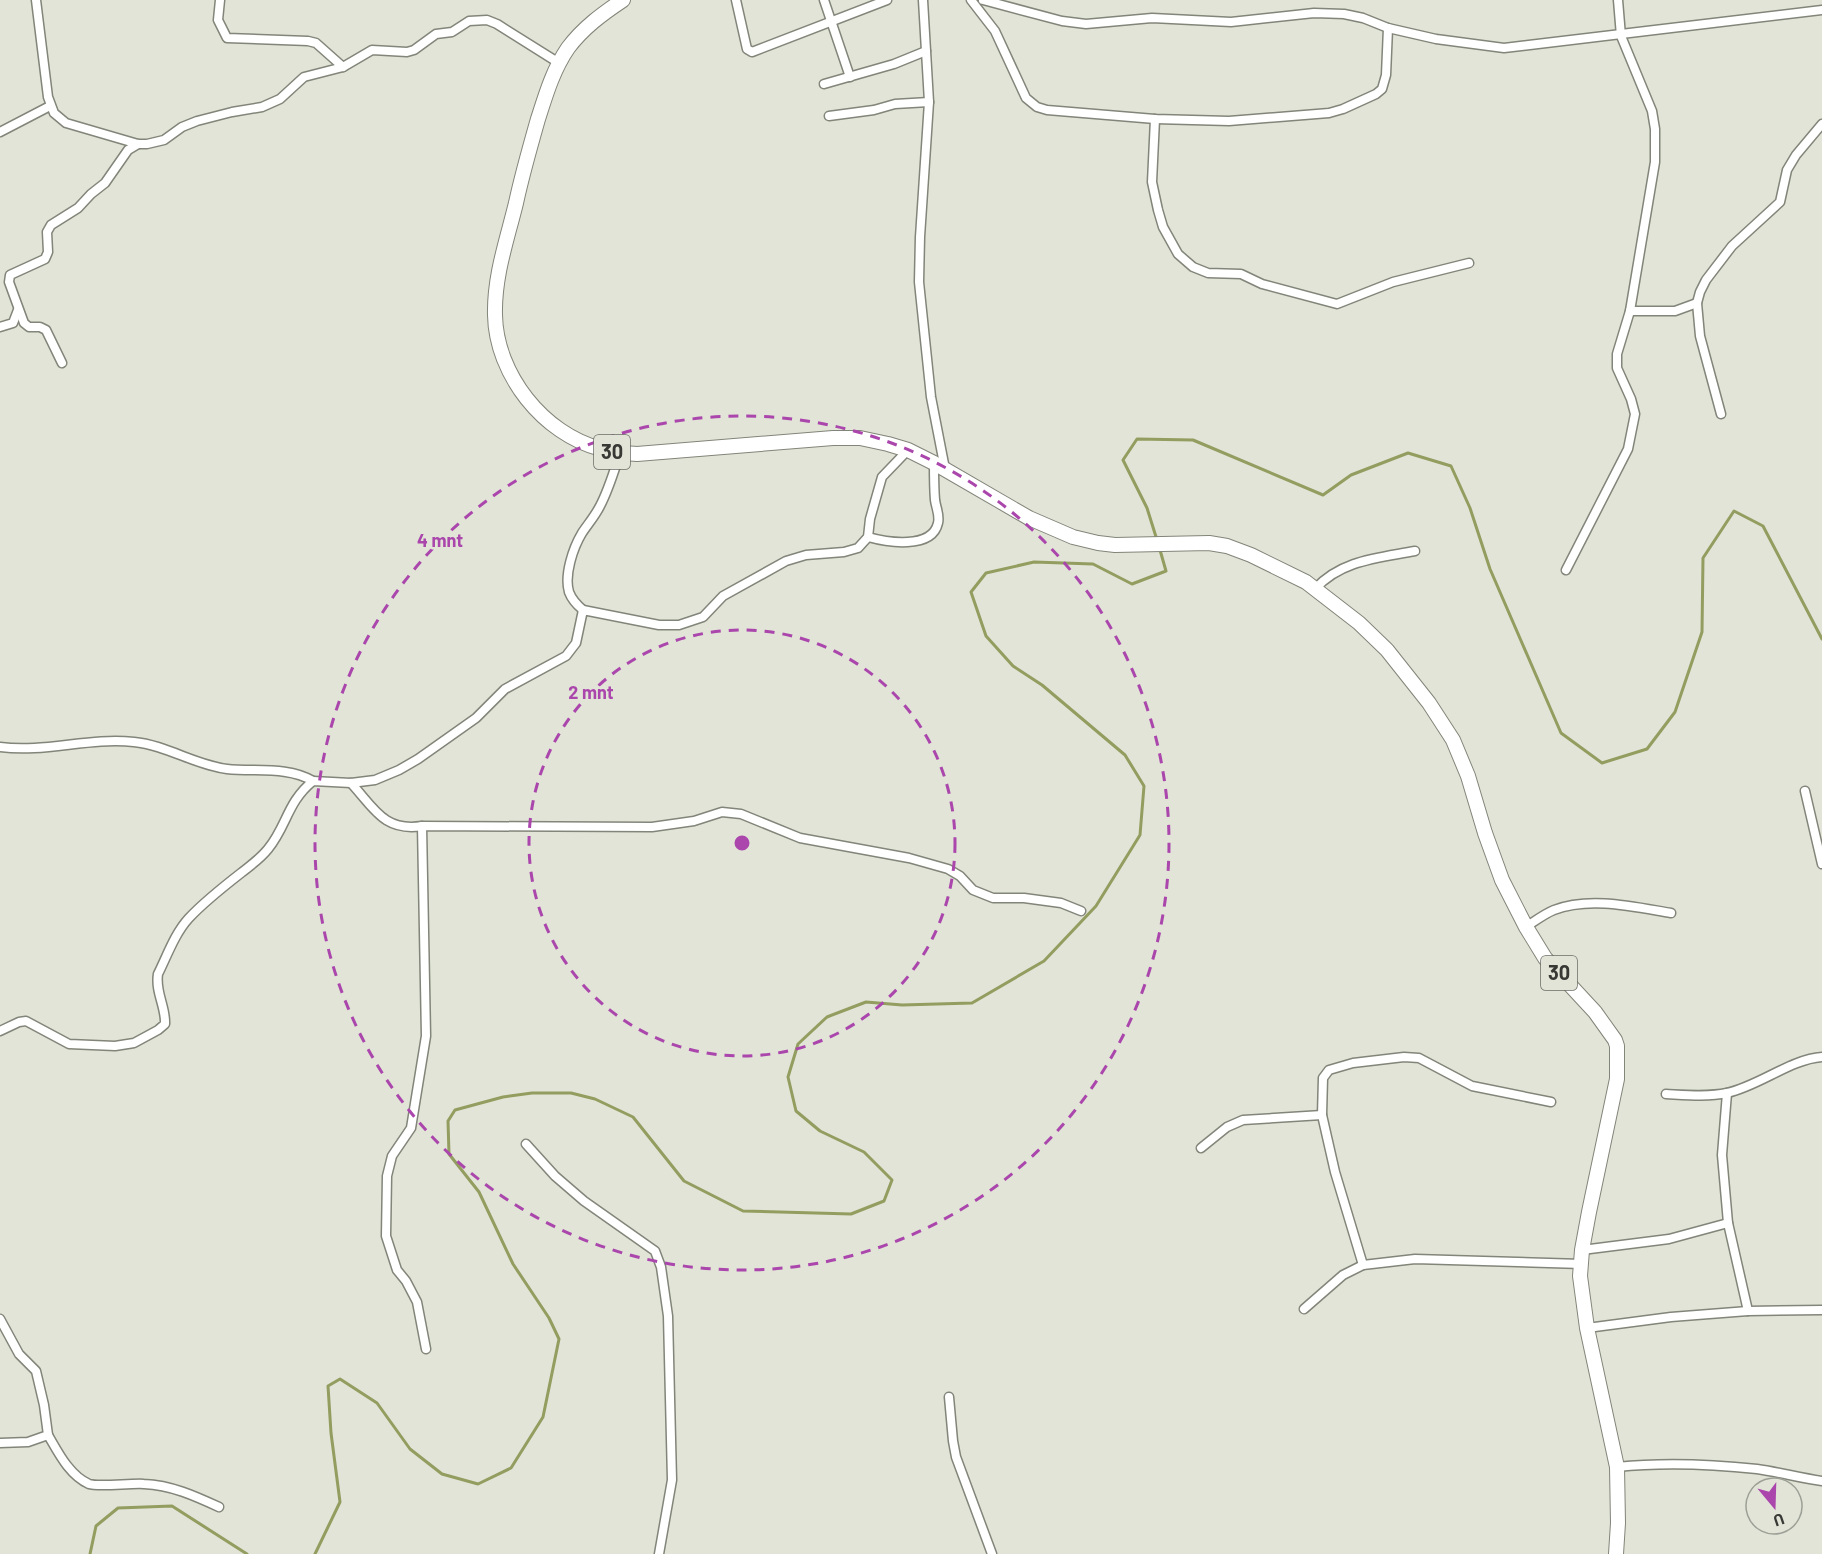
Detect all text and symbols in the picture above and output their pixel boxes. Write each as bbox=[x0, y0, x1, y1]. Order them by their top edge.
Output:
road number: 30 bbox=[594, 435, 630, 469]
text: 4 mnt bbox=[417, 529, 463, 551]
text: 2 mnt bbox=[568, 681, 614, 703]
centre of rings bbox=[732, 833, 752, 853]
road number: 30 bbox=[1541, 956, 1577, 990]
north arrow bbox=[1744, 1476, 1804, 1536]
text: U bbox=[1771, 1510, 1787, 1531]

